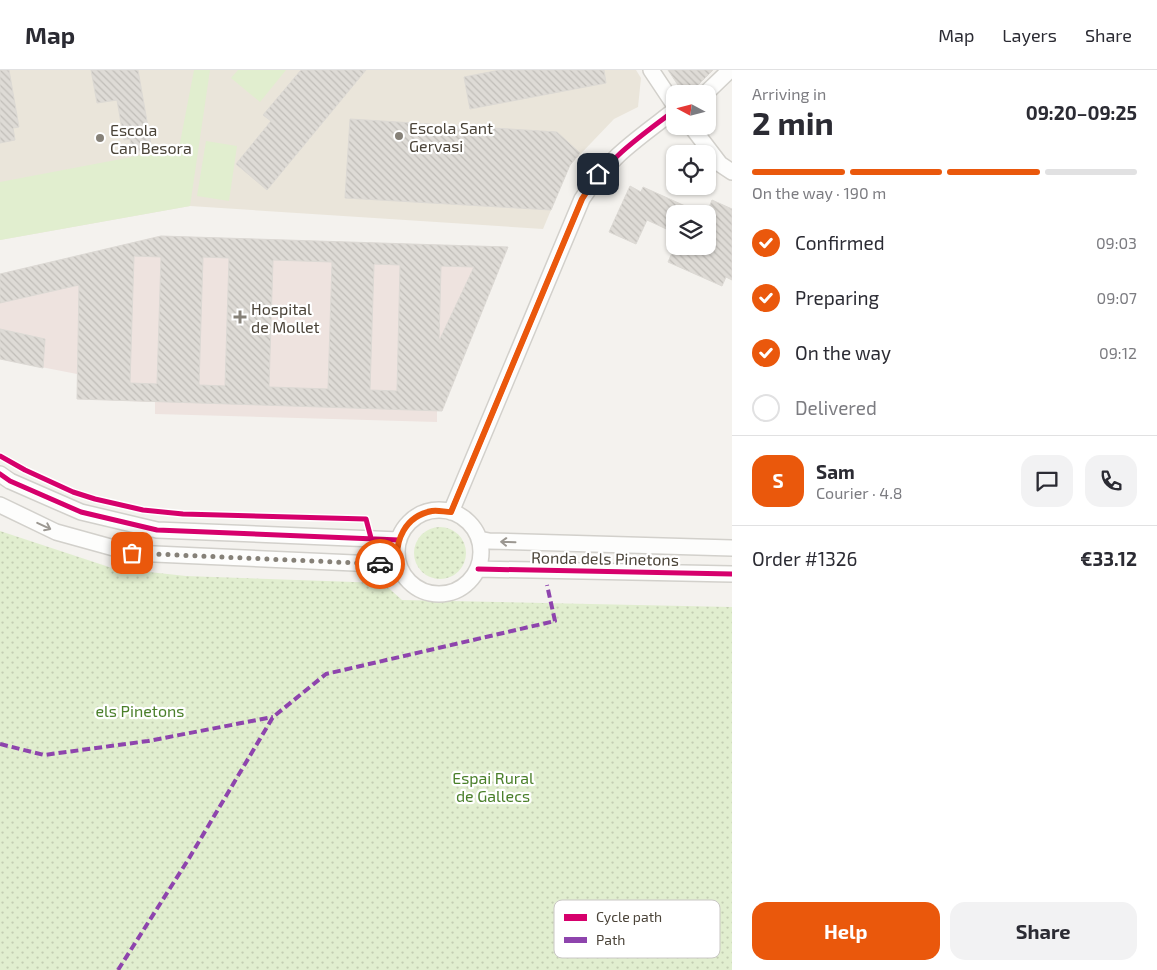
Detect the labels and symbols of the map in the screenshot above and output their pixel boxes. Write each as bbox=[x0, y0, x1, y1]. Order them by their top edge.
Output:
north arrow bbox=[666, 85, 716, 135]
place label: Escola Sant Gervasi bbox=[409, 118, 493, 155]
place label: Escola Can Besora bbox=[110, 120, 192, 157]
marker: Escola Sant Gervasi bbox=[393, 130, 405, 142]
marker: Escola Can Besora bbox=[94, 132, 106, 144]
pin bbox=[577, 153, 619, 195]
place label: Hospital de Mollet bbox=[251, 299, 320, 336]
marker: Hospital de Mollet bbox=[233, 310, 247, 324]
one-way arrow bbox=[36, 522, 51, 531]
pin bbox=[111, 532, 153, 574]
one-way arrow bbox=[500, 537, 516, 546]
courier bbox=[355, 539, 405, 589]
street label: Ronda dels Pinetons bbox=[531, 547, 679, 569]
park label: els Pinetons bbox=[96, 701, 184, 720]
park label: Espai Rural de Gallecs bbox=[452, 768, 534, 805]
legend bbox=[554, 900, 720, 958]
text: Cycle path bbox=[596, 908, 662, 925]
text: Path bbox=[596, 931, 625, 948]

